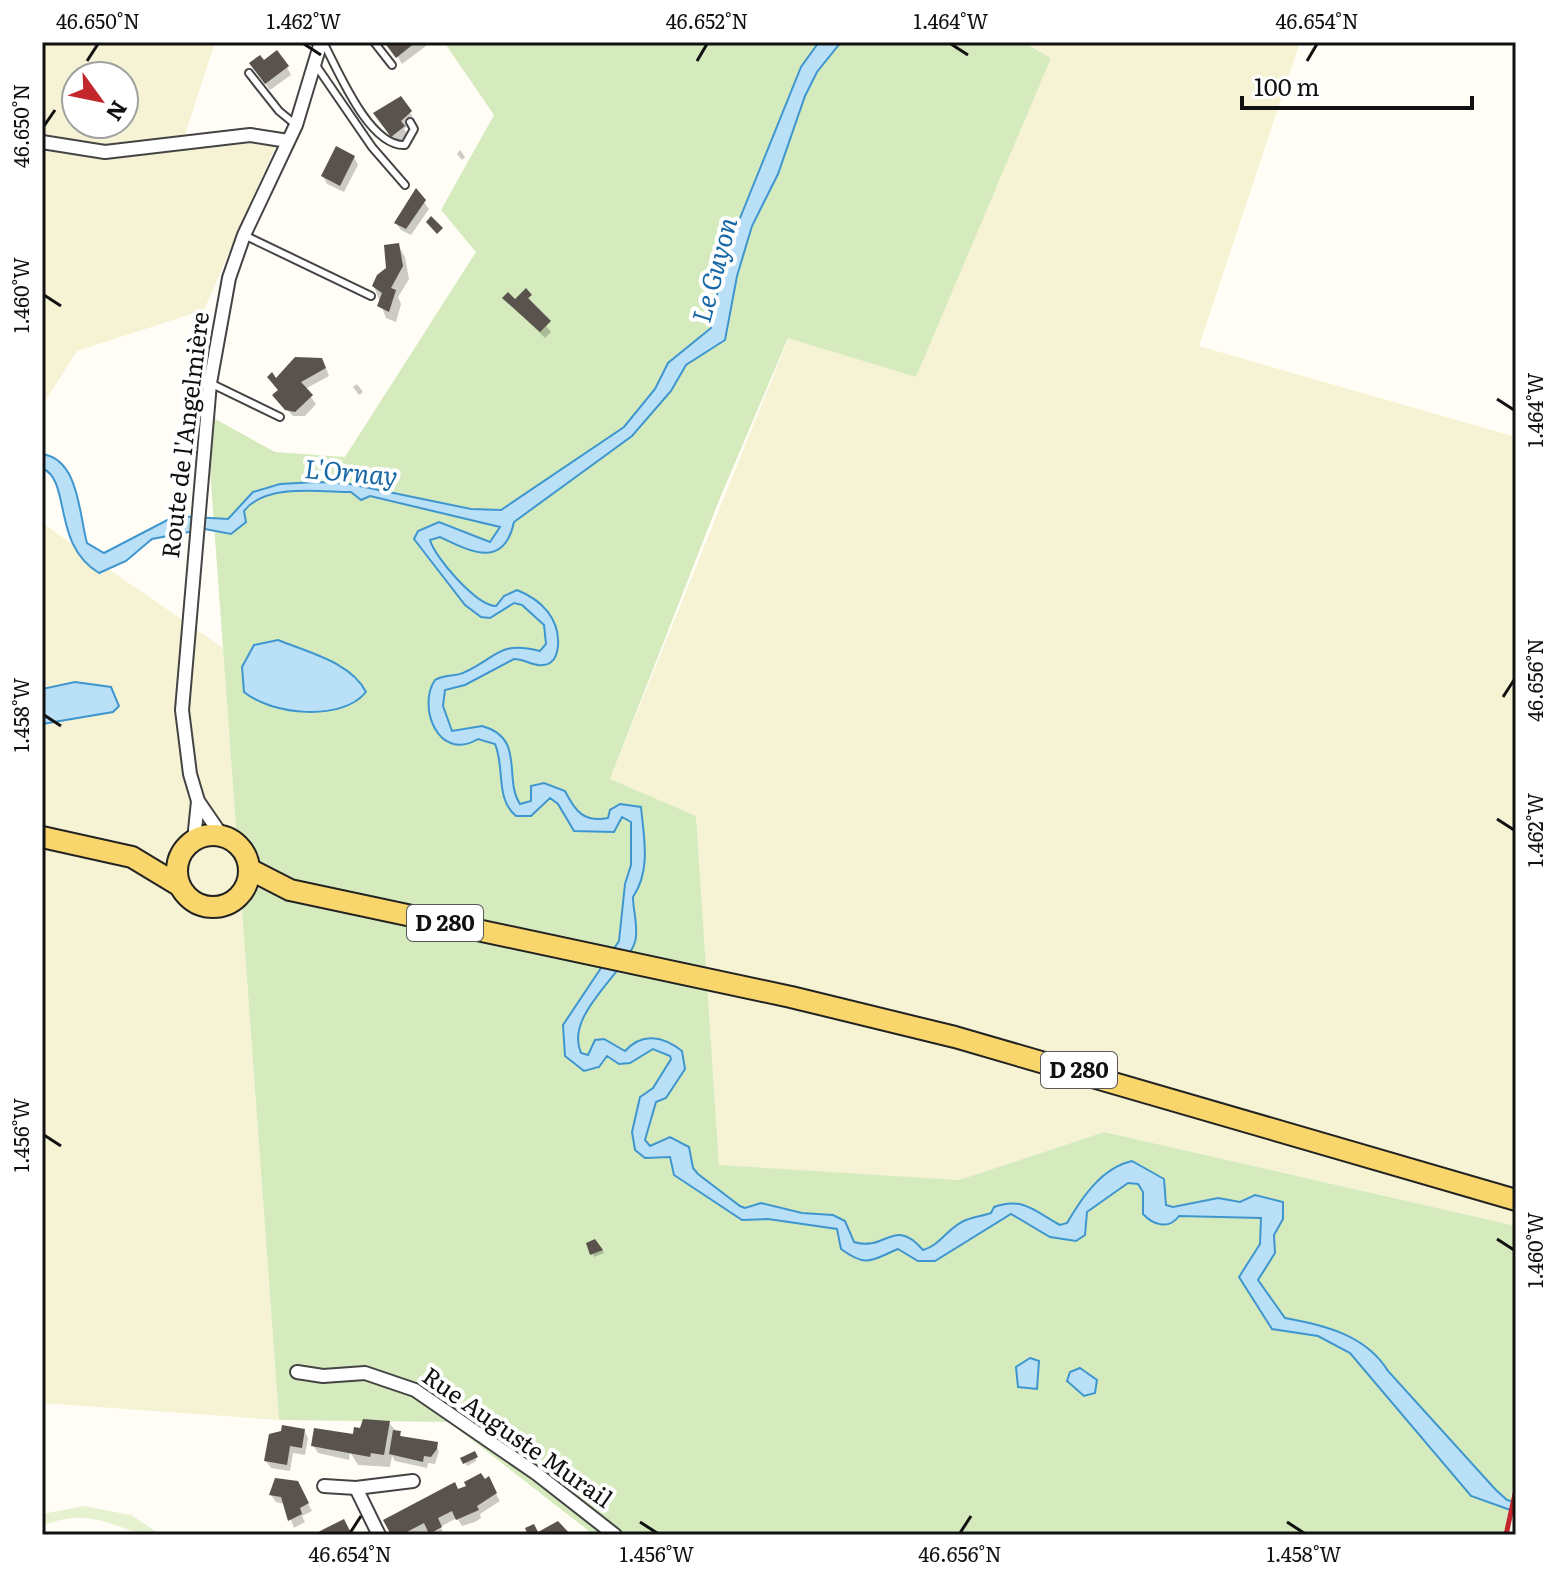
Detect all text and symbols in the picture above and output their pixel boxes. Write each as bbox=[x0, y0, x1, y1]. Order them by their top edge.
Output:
text: 46.650°N bbox=[56, 5, 140, 35]
text: 1.462°W bbox=[267, 5, 341, 35]
text: 46.652°N bbox=[666, 5, 748, 35]
text: 1.464°W bbox=[914, 5, 989, 35]
text: 46.654°N bbox=[1275, 5, 1359, 35]
north arrow bbox=[60, 60, 140, 140]
scale bar bbox=[1242, 60, 1472, 110]
text: 100 m bbox=[1254, 68, 1320, 103]
text: 46.650°N bbox=[5, 84, 35, 168]
text: N bbox=[99, 95, 137, 128]
water label: Le Guyon bbox=[680, 212, 745, 326]
text: 1.460°W bbox=[5, 257, 35, 333]
street label: Route de l'Angelmière bbox=[151, 309, 216, 560]
text: 1.464°W bbox=[1519, 372, 1549, 447]
water label: L'Ornay bbox=[303, 447, 399, 494]
text: 46.656°N bbox=[1519, 638, 1549, 722]
text: 1.458°W bbox=[5, 678, 35, 752]
text: 1.462°W bbox=[1519, 793, 1549, 867]
road number: D 280 bbox=[407, 905, 483, 941]
road number: D 280 bbox=[1041, 1052, 1117, 1088]
text: 1.456°W bbox=[5, 1098, 35, 1172]
text: 1.460°W bbox=[1519, 1212, 1549, 1288]
street label: Rue Auguste Murail bbox=[416, 1357, 621, 1515]
text: 46.654°N bbox=[308, 1538, 392, 1568]
text: 1.456°W bbox=[620, 1538, 694, 1568]
text: 46.656°N bbox=[918, 1538, 1002, 1568]
text: 1.458°W bbox=[1267, 1538, 1341, 1568]

